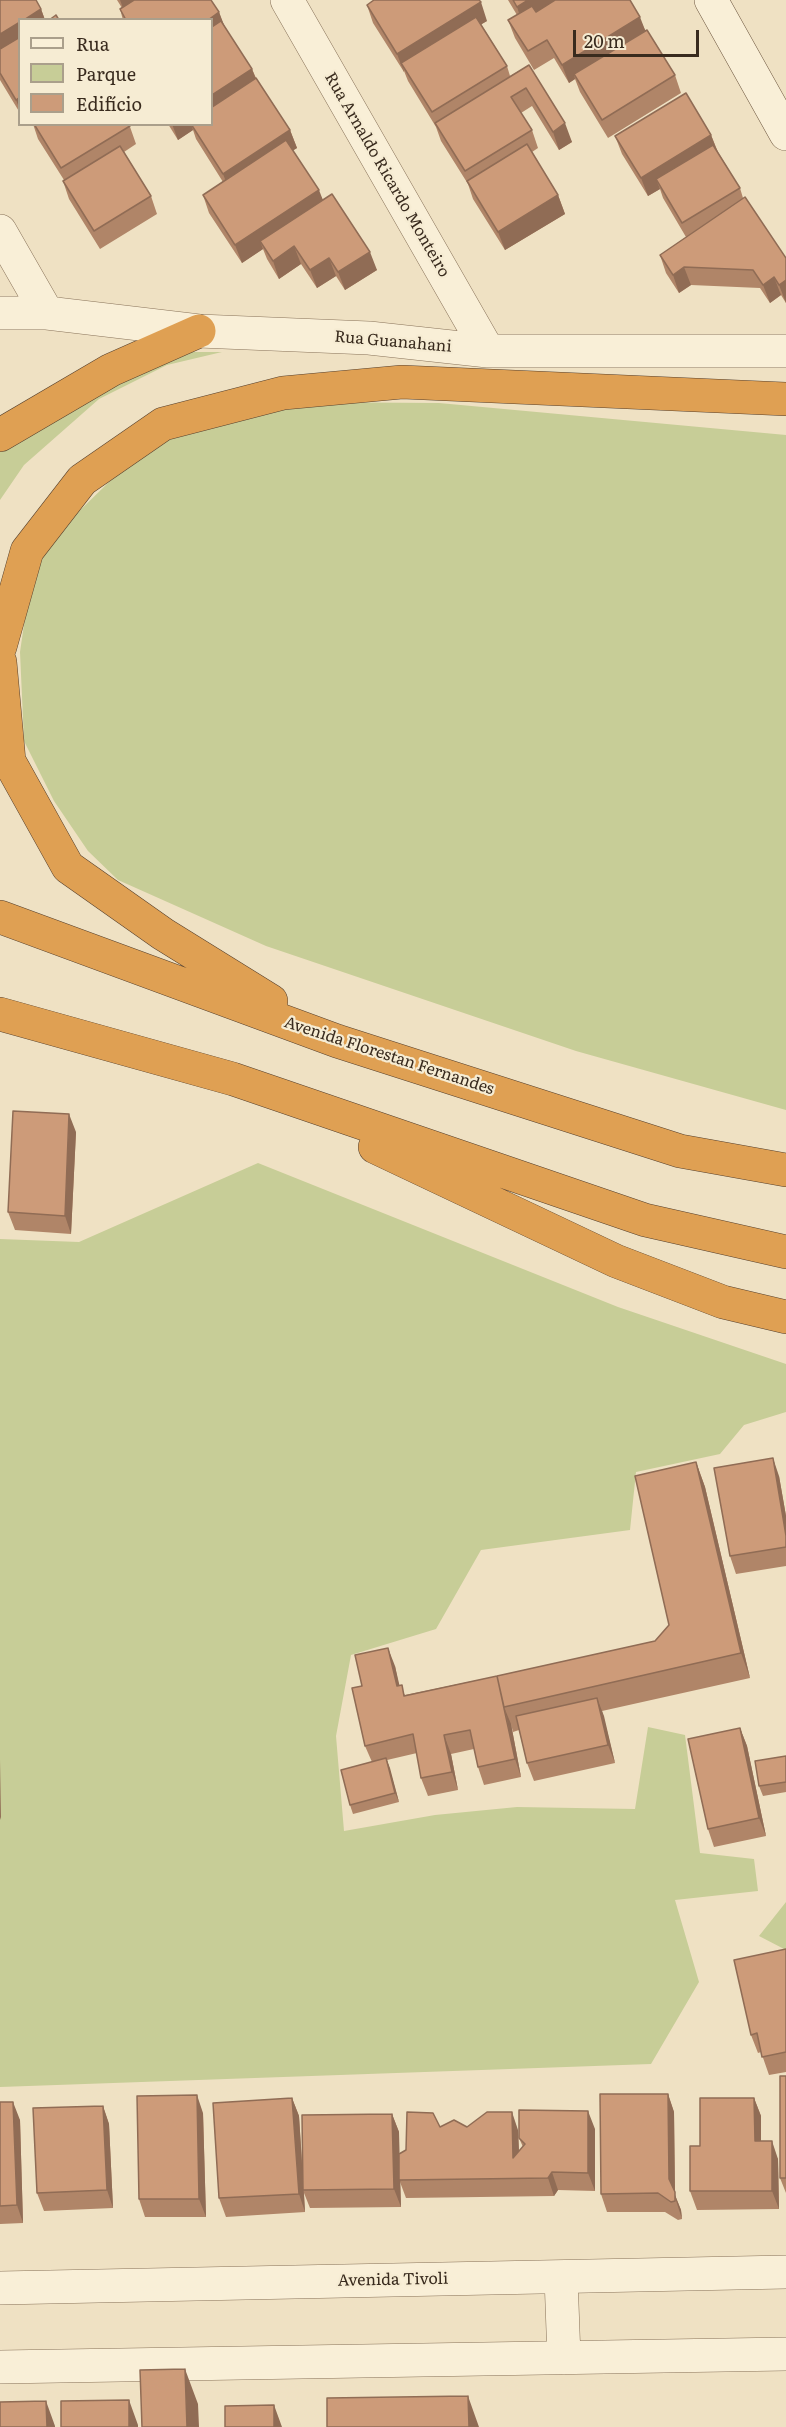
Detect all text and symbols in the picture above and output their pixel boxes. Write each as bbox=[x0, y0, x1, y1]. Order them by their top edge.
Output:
legend bbox=[18, 18, 213, 126]
scale bar bbox=[576, 18, 702, 56]
text: 20 m bbox=[584, 27, 625, 54]
text: Rua bbox=[76, 30, 109, 57]
text: Parque bbox=[76, 60, 136, 87]
street label: Rua Arnaldo Ricardo Monteiro bbox=[320, 69, 454, 281]
text: Edifício bbox=[76, 90, 142, 117]
street label: Rua Guanahani bbox=[334, 327, 452, 357]
street label: Avenida Florestan Fernandes bbox=[282, 1013, 496, 1099]
street label: Avenida Tivoli bbox=[338, 2269, 448, 2291]

